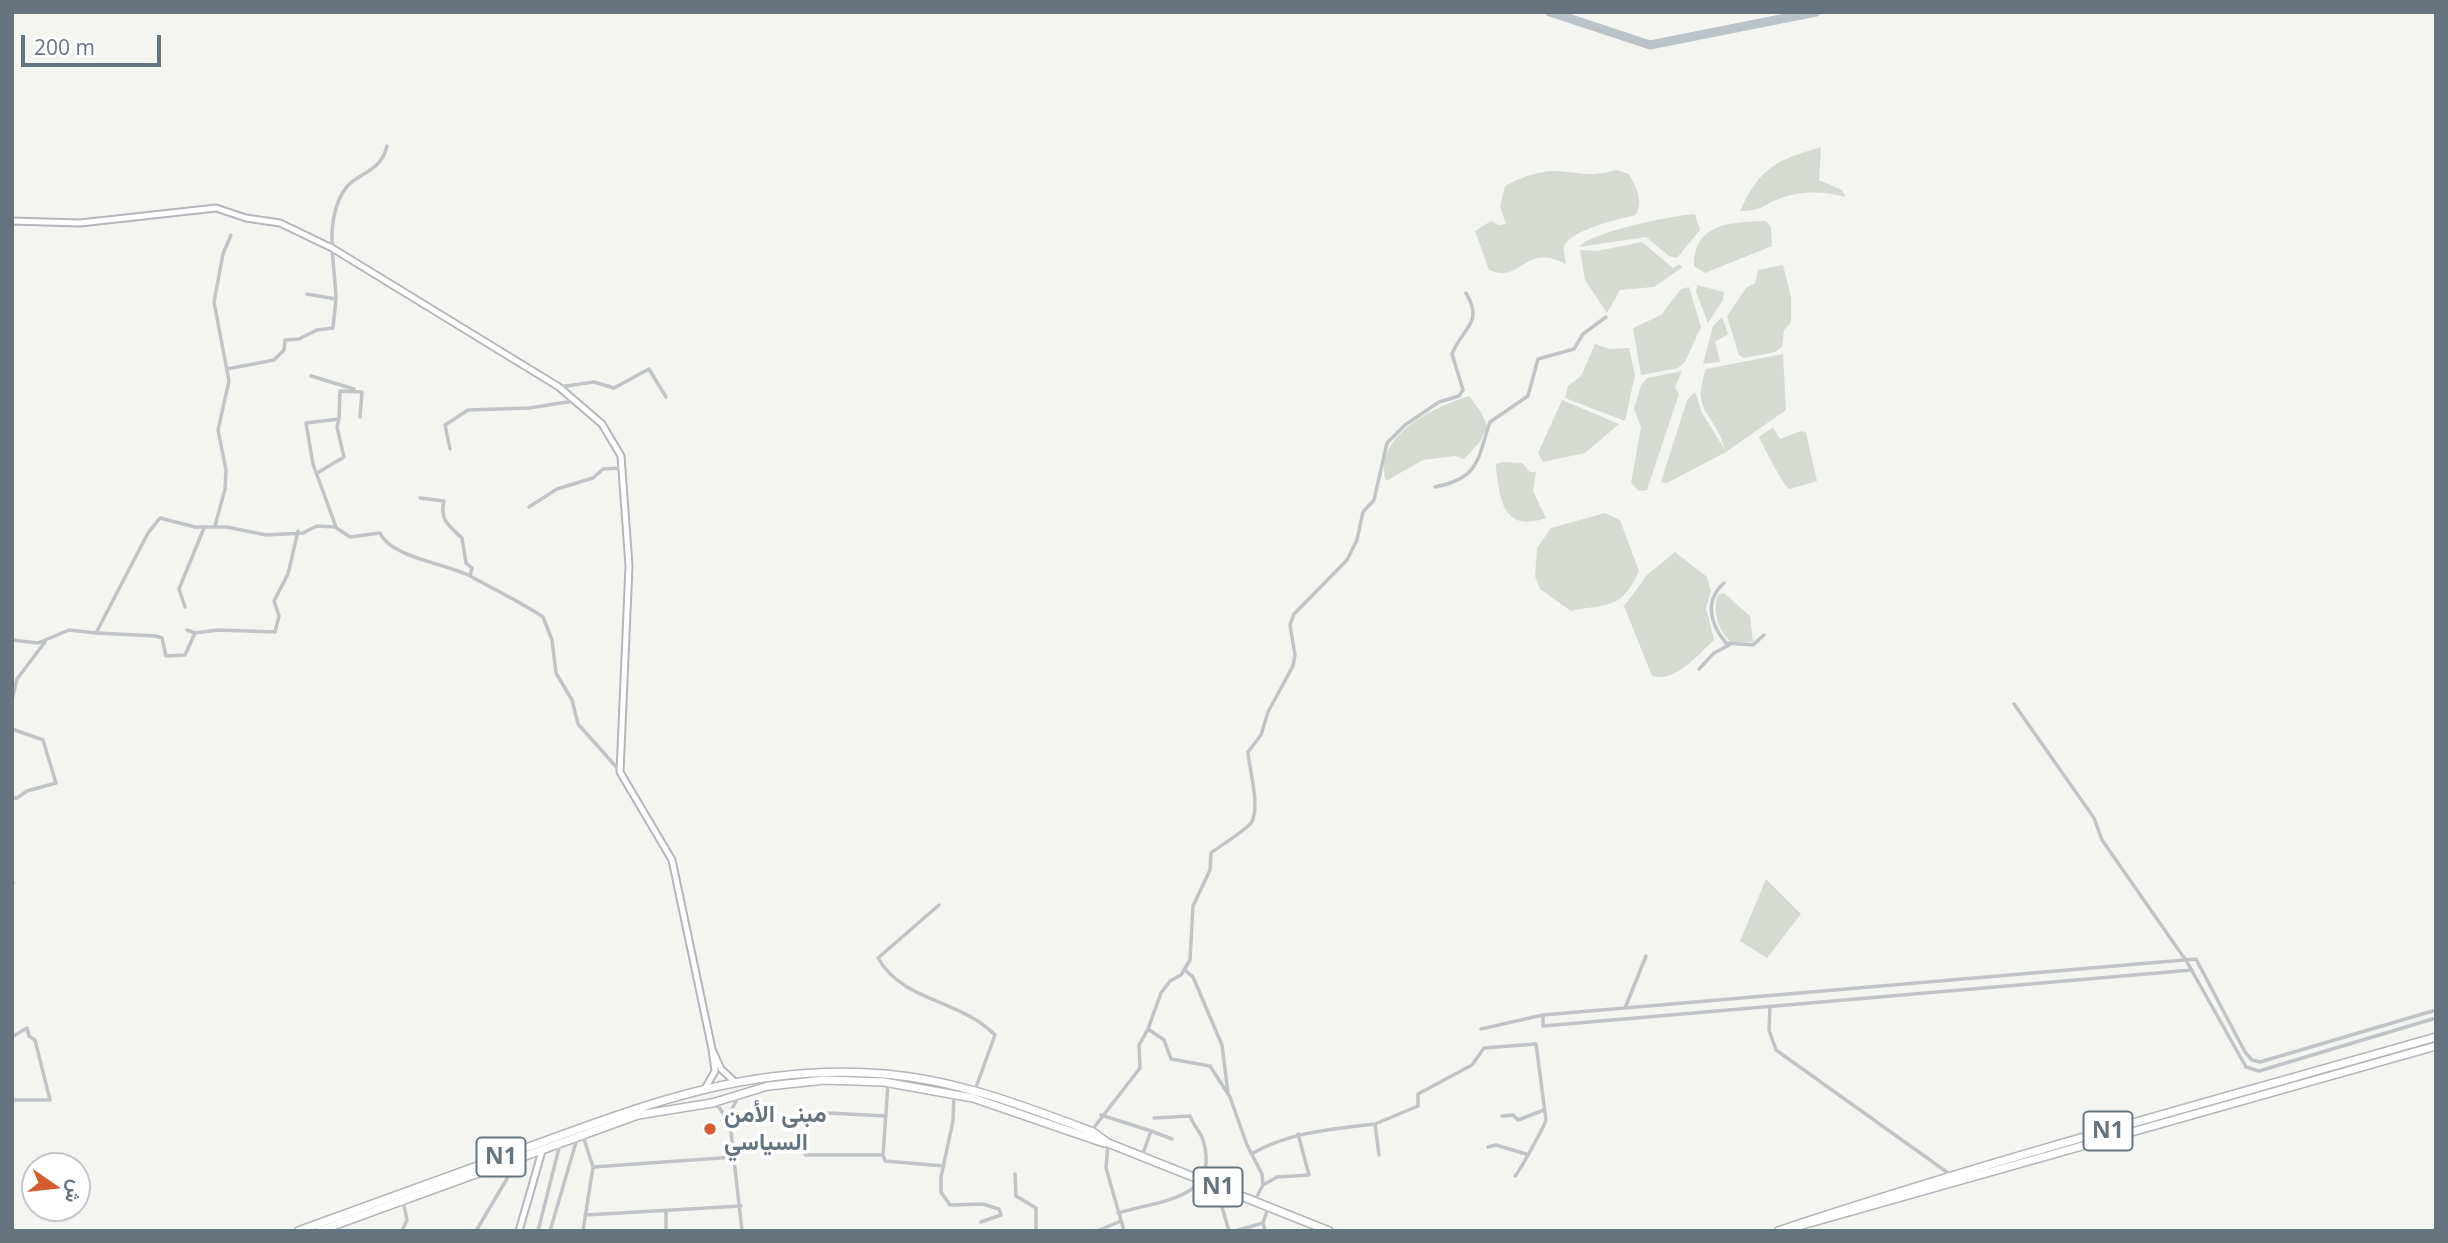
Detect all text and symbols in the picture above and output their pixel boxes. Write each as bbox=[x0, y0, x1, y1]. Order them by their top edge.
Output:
scale bar bbox=[24, 21, 164, 65]
text: 200 m bbox=[34, 33, 95, 61]
place label: مبنى الأمن السياسي bbox=[724, 1101, 826, 1157]
road number: N1 bbox=[2084, 1112, 2132, 1150]
marker: مبنى الأمن السياسي bbox=[702, 1121, 718, 1137]
road number: N1 bbox=[476, 1138, 526, 1176]
north arrow bbox=[21, 1152, 91, 1222]
road number: N1 bbox=[1194, 1168, 1242, 1206]
text: ش bbox=[59, 1177, 90, 1206]

